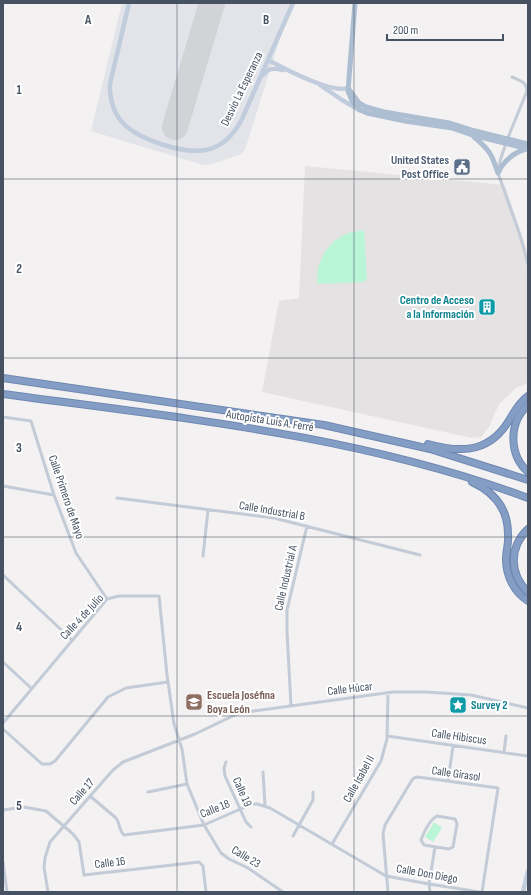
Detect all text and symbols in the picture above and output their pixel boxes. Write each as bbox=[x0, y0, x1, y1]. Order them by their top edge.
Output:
text: A bbox=[84, 12, 92, 28]
text: B bbox=[263, 12, 269, 28]
scale bar bbox=[387, 16, 503, 42]
text: 200 m bbox=[393, 23, 419, 38]
street label: Desvío La Esperanza bbox=[218, 49, 267, 129]
text: 1 bbox=[16, 82, 22, 98]
place label: United States Post Office bbox=[391, 153, 449, 182]
public building icon: United States Post Office bbox=[452, 157, 472, 177]
text: 2 bbox=[16, 261, 22, 277]
place label: Centro de Acceso a la Información bbox=[400, 293, 474, 322]
building icon: Centro de Acceso a la Información bbox=[477, 297, 497, 317]
street label: Autopista Luis A. Ferré bbox=[224, 407, 315, 435]
text: 3 bbox=[16, 440, 22, 456]
street label: Calle Primero de Mayo bbox=[45, 453, 87, 541]
street label: Calle Industrial B bbox=[238, 498, 306, 524]
street label: Calle Industrial A bbox=[271, 543, 301, 612]
street label: Calle 4 de Julio bbox=[57, 591, 107, 643]
text: 4 bbox=[16, 619, 22, 635]
street label: Calle Húcar bbox=[327, 679, 374, 699]
place label: Escuela Joséfina Boya León bbox=[207, 688, 275, 717]
school or university icon: Escuela Joséfina Boya León bbox=[184, 692, 204, 712]
place icon: Survey 2 bbox=[448, 695, 468, 715]
place label: Survey 2 bbox=[471, 698, 508, 713]
street label: Calle Hibiscus bbox=[431, 726, 487, 748]
street label: Calle Isabel II bbox=[340, 753, 378, 805]
street label: Calle Girasol bbox=[431, 763, 481, 785]
street label: Calle 19 bbox=[229, 775, 255, 809]
street label: Calle 17 bbox=[66, 776, 98, 808]
street label: Calle 18 bbox=[198, 796, 232, 822]
text: 5 bbox=[16, 798, 22, 814]
street label: Calle 23 bbox=[229, 842, 263, 872]
street label: Calle 16 bbox=[94, 854, 126, 872]
street label: Calle Don Diego bbox=[395, 861, 459, 887]

